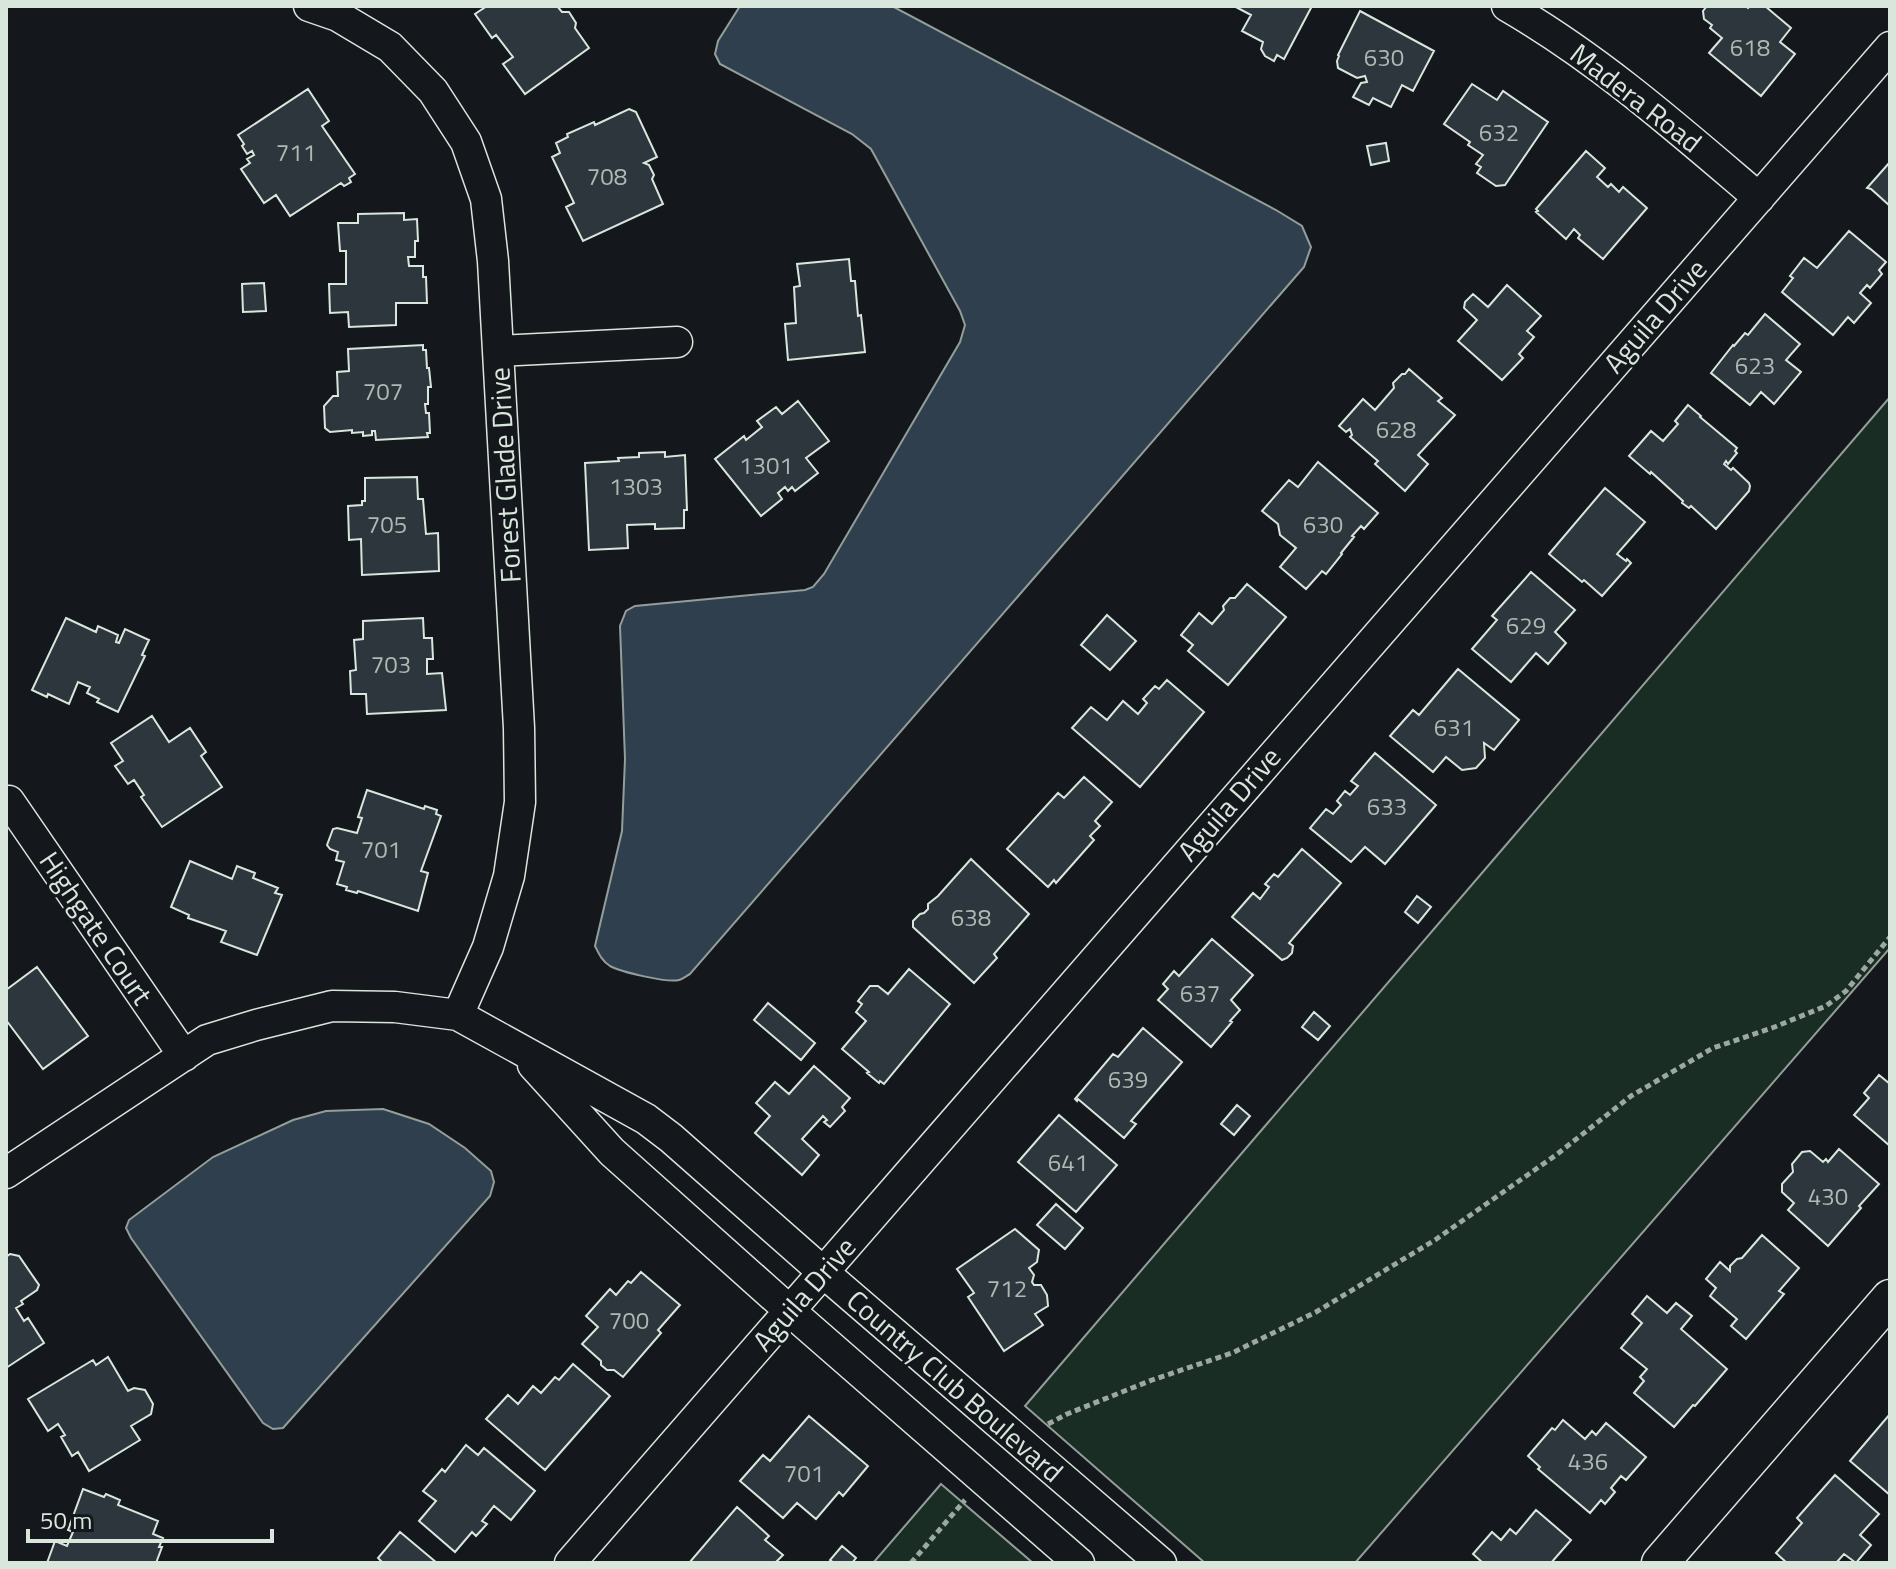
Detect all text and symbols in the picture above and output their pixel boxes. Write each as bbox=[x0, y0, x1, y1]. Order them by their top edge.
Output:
house number: 618 bbox=[1730, 29, 1770, 65]
street label: Madera Road bbox=[1561, 32, 1711, 163]
house number: 630 bbox=[1364, 39, 1404, 75]
house number: 632 bbox=[1479, 114, 1519, 150]
house number: 711 bbox=[276, 134, 316, 170]
house number: 708 bbox=[587, 158, 627, 194]
street label: Aguila Drive bbox=[1593, 249, 1717, 383]
house number: 623 bbox=[1735, 347, 1775, 383]
street label: Forest Glade Drive bbox=[477, 366, 532, 584]
house number: 707 bbox=[363, 373, 403, 409]
house number: 628 bbox=[1376, 411, 1416, 447]
house number: 1301 bbox=[739, 447, 793, 483]
house number: 1303 bbox=[609, 468, 663, 504]
house number: 705 bbox=[367, 506, 407, 542]
house number: 630 bbox=[1303, 506, 1343, 542]
house number: 629 bbox=[1506, 607, 1546, 643]
house number: 703 bbox=[371, 646, 411, 682]
house number: 631 bbox=[1434, 709, 1474, 745]
street label: Aguila Drive bbox=[1167, 737, 1291, 871]
house number: 633 bbox=[1367, 788, 1407, 824]
house number: 701 bbox=[361, 831, 401, 867]
street label: Highgate Court bbox=[29, 842, 164, 1013]
house number: 638 bbox=[951, 899, 991, 935]
house number: 637 bbox=[1180, 975, 1220, 1011]
house number: 639 bbox=[1108, 1061, 1148, 1097]
house number: 641 bbox=[1048, 1144, 1088, 1180]
house number: 430 bbox=[1808, 1178, 1848, 1214]
street label: Aguila Drive bbox=[742, 1227, 866, 1361]
house number: 712 bbox=[987, 1270, 1027, 1306]
street label: Country Club Boulevard bbox=[837, 1279, 1073, 1492]
house number: 700 bbox=[609, 1302, 649, 1338]
house number: 436 bbox=[1568, 1443, 1608, 1479]
house number: 701 bbox=[784, 1455, 824, 1491]
scale bar bbox=[28, 1493, 272, 1543]
text: 50 m bbox=[40, 1502, 92, 1538]

